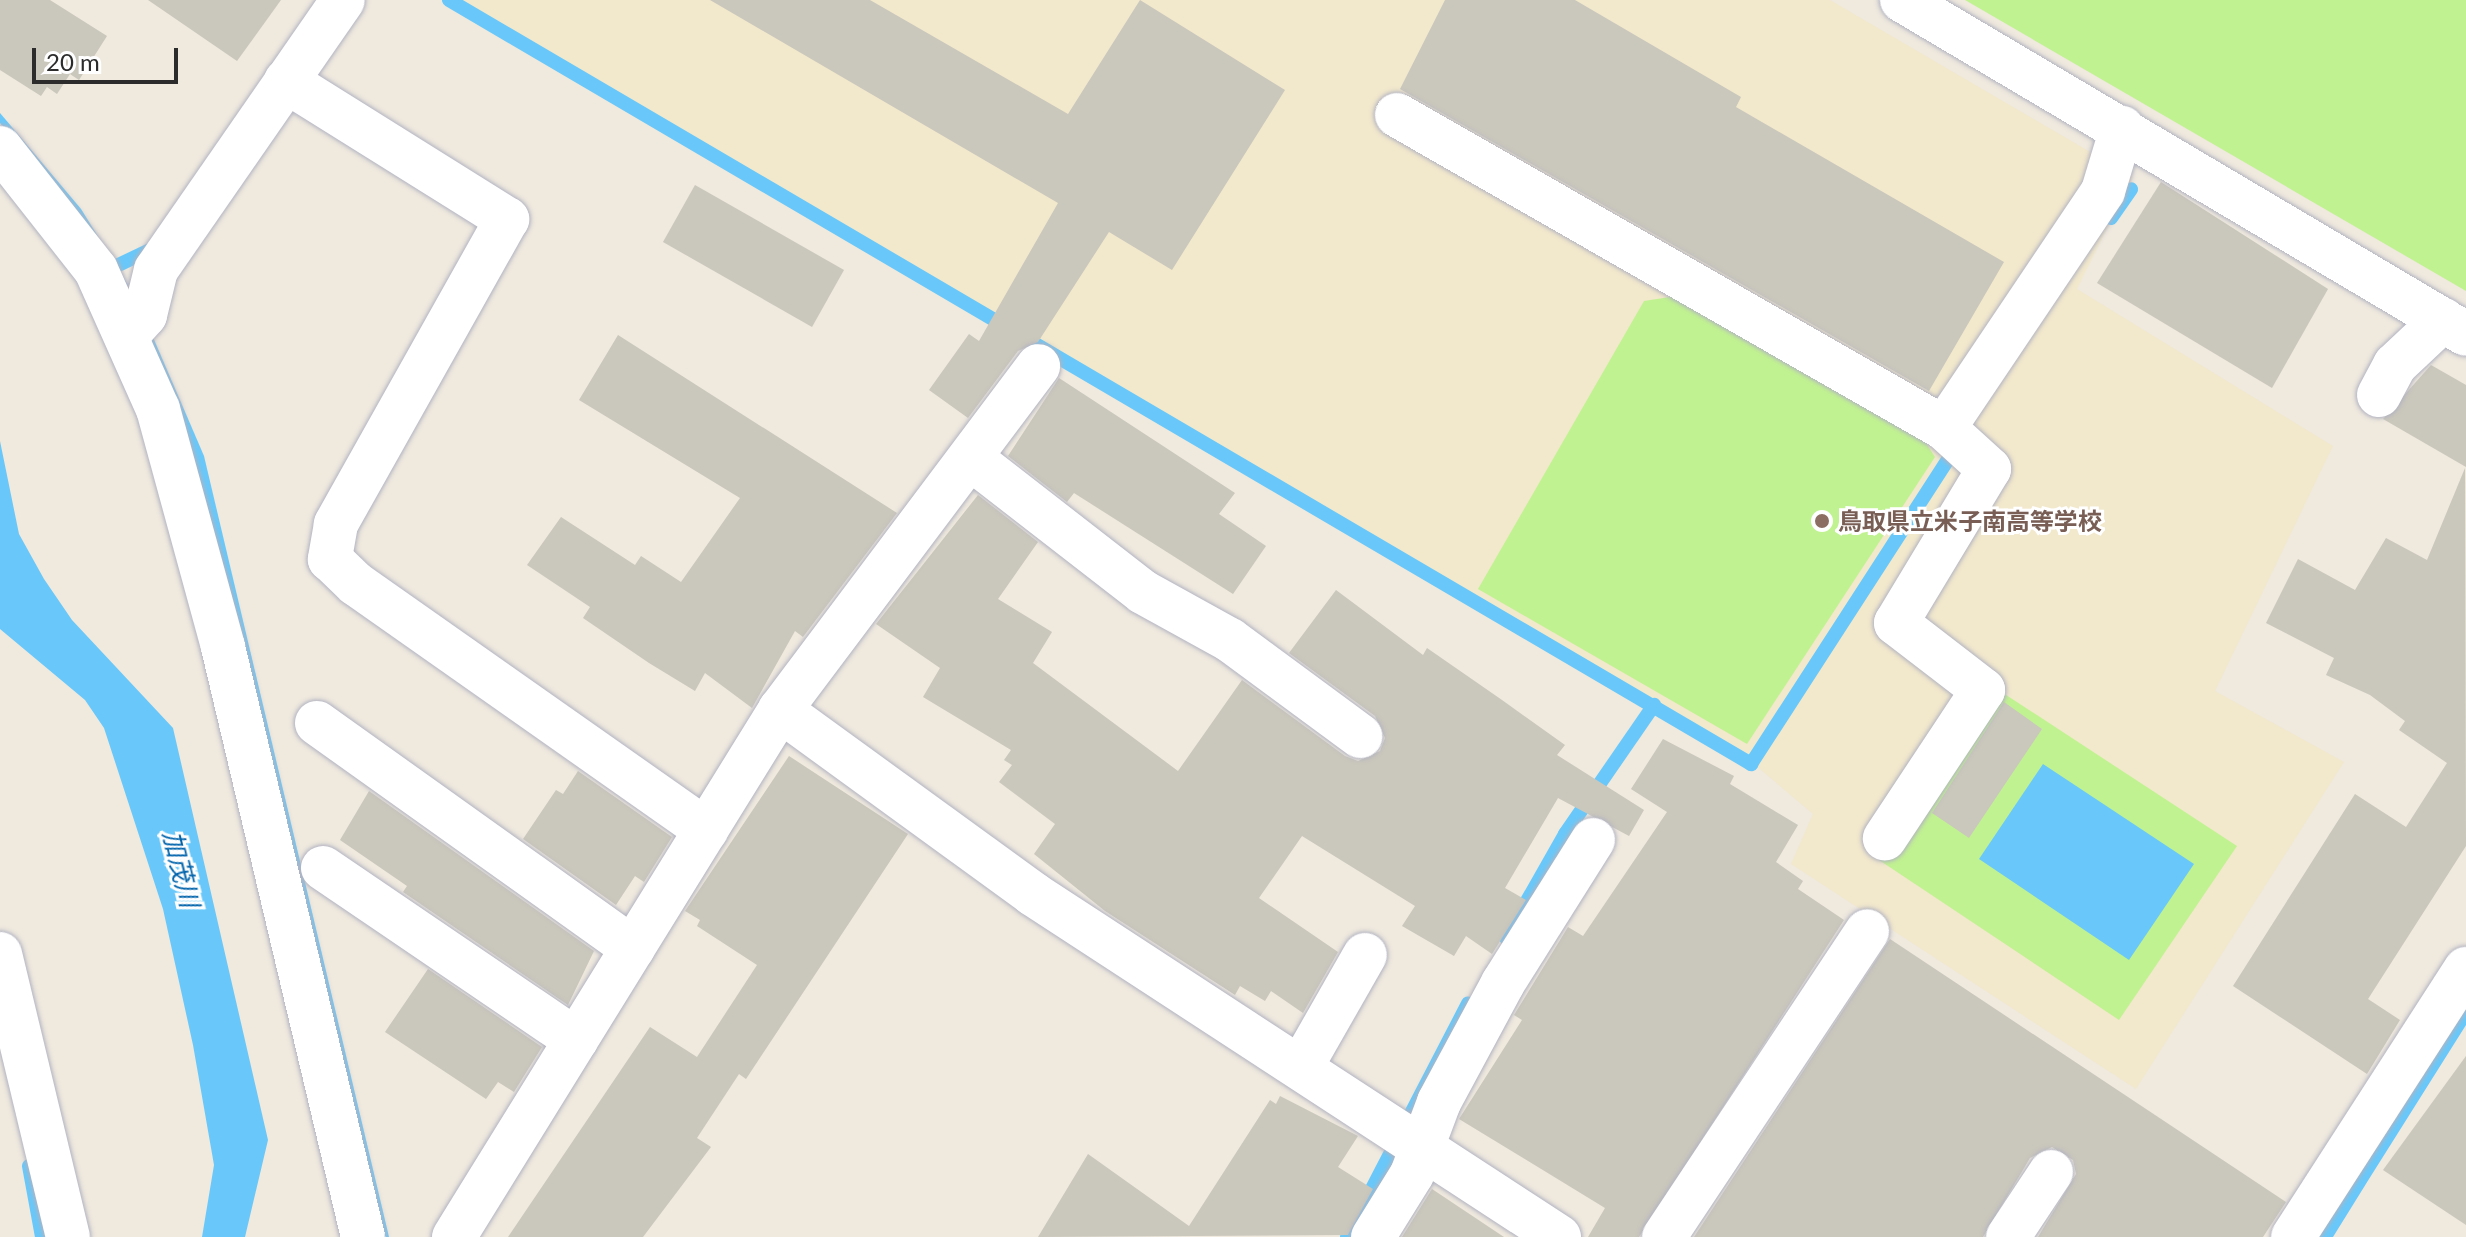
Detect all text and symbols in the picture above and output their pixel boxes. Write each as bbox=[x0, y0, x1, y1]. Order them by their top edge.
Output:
scale bar bbox=[36, 32, 182, 82]
text: 20 m bbox=[46, 47, 100, 76]
place label: 鳥取県立米子南高等学校 bbox=[1838, 507, 2102, 535]
marker: 鳥取県立米子南高等学校 bbox=[1813, 512, 1831, 530]
water label: 加茂川 bbox=[156, 827, 206, 911]

